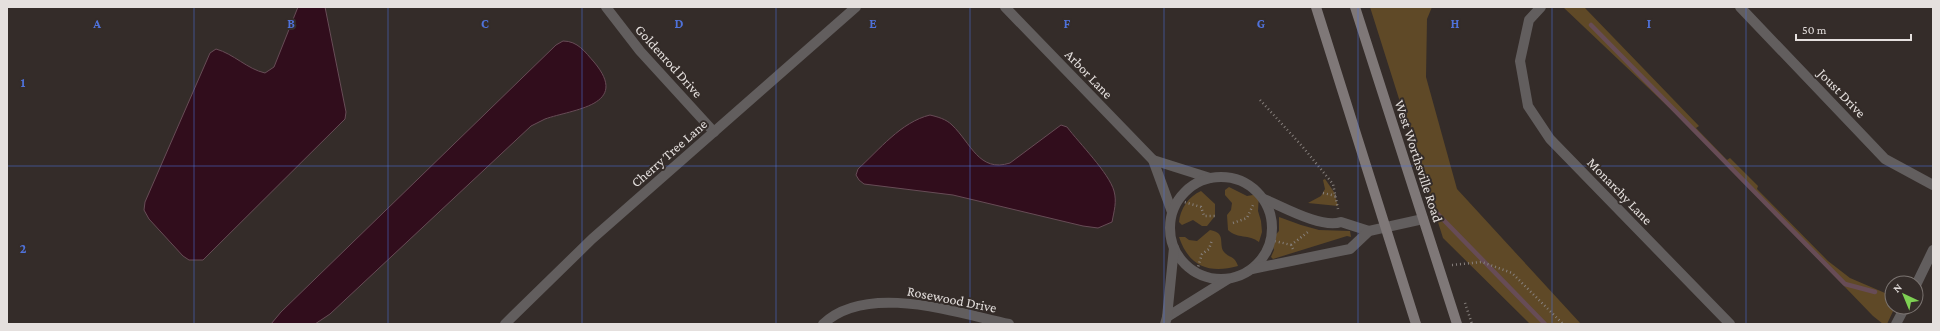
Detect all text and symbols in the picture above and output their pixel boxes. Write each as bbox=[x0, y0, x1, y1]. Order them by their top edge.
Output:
text: A bbox=[92, 16, 101, 31]
text: B bbox=[287, 16, 295, 31]
text: C bbox=[481, 16, 489, 31]
text: E bbox=[869, 16, 877, 31]
text: F bbox=[1064, 16, 1071, 31]
text: G bbox=[1257, 16, 1265, 31]
text: H bbox=[1451, 16, 1460, 31]
text: I bbox=[1647, 16, 1651, 31]
scale bar bbox=[1796, 16, 1911, 42]
street label: Goldenrod Drive bbox=[632, 21, 706, 101]
text: 50 m bbox=[1802, 23, 1827, 37]
street label: Arbor Lane bbox=[1062, 46, 1116, 102]
street label: Joust Drive bbox=[1813, 64, 1869, 121]
text: 1 bbox=[21, 75, 26, 90]
street label: West Worthsville Road bbox=[1392, 98, 1447, 225]
street label: Cherry Tree Lane bbox=[628, 116, 710, 190]
street label: Monarchy Lane bbox=[1584, 154, 1656, 228]
text: 2 bbox=[20, 241, 27, 256]
north arrow bbox=[1884, 275, 1924, 315]
text: N bbox=[1890, 281, 1904, 295]
street label: Rosewood Drive bbox=[906, 282, 998, 316]

